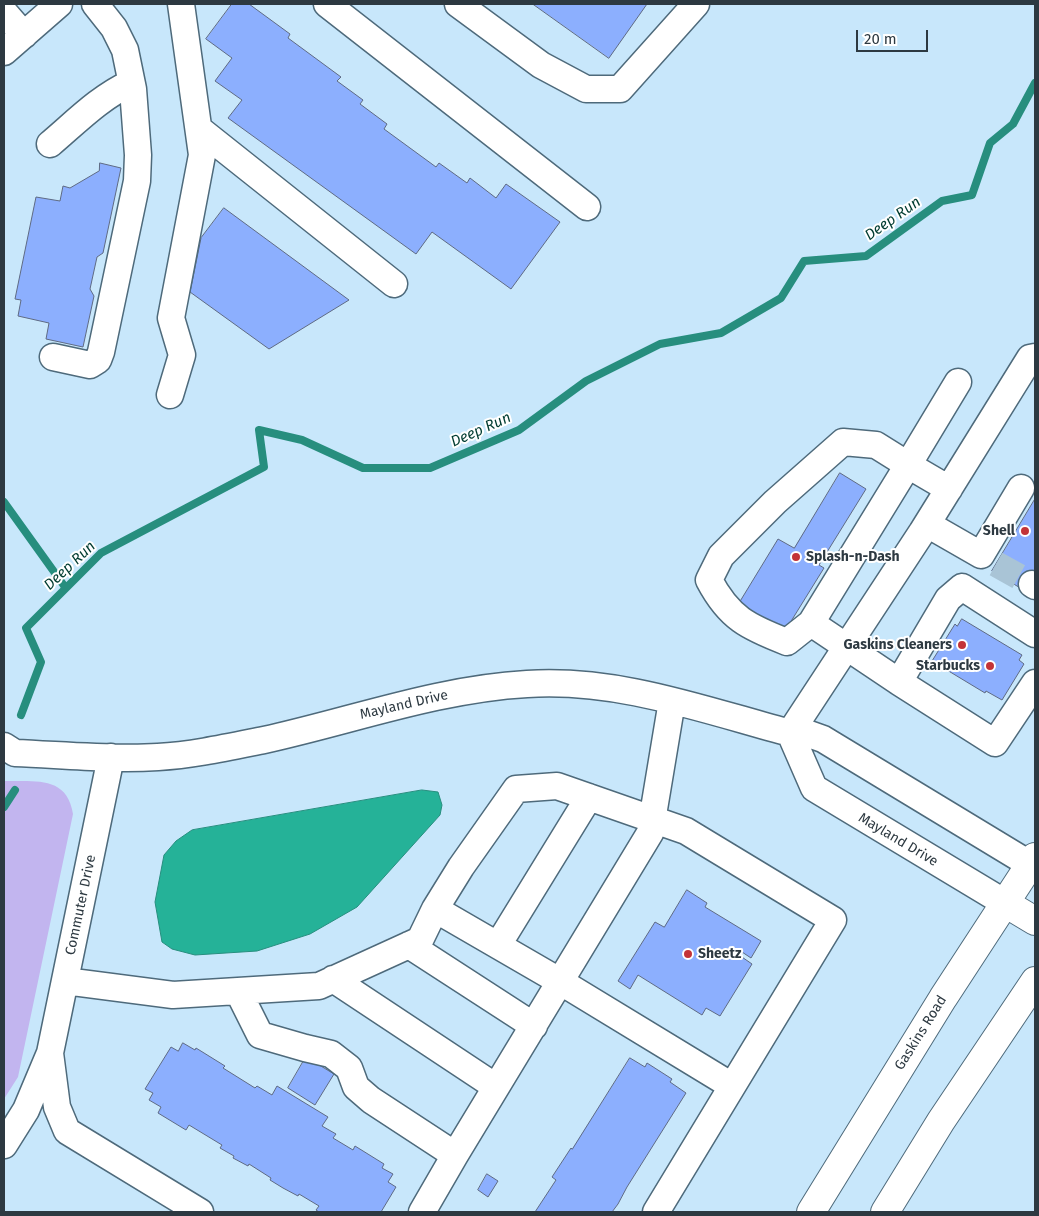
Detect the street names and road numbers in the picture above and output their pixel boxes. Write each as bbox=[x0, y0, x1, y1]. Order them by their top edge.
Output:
street label: Mayland Drive bbox=[358, 687, 450, 723]
street label: Mayland Drive bbox=[855, 810, 941, 870]
street label: Commuter Drive bbox=[62, 853, 100, 957]
street label: Gaskins Road bbox=[891, 993, 951, 1073]

